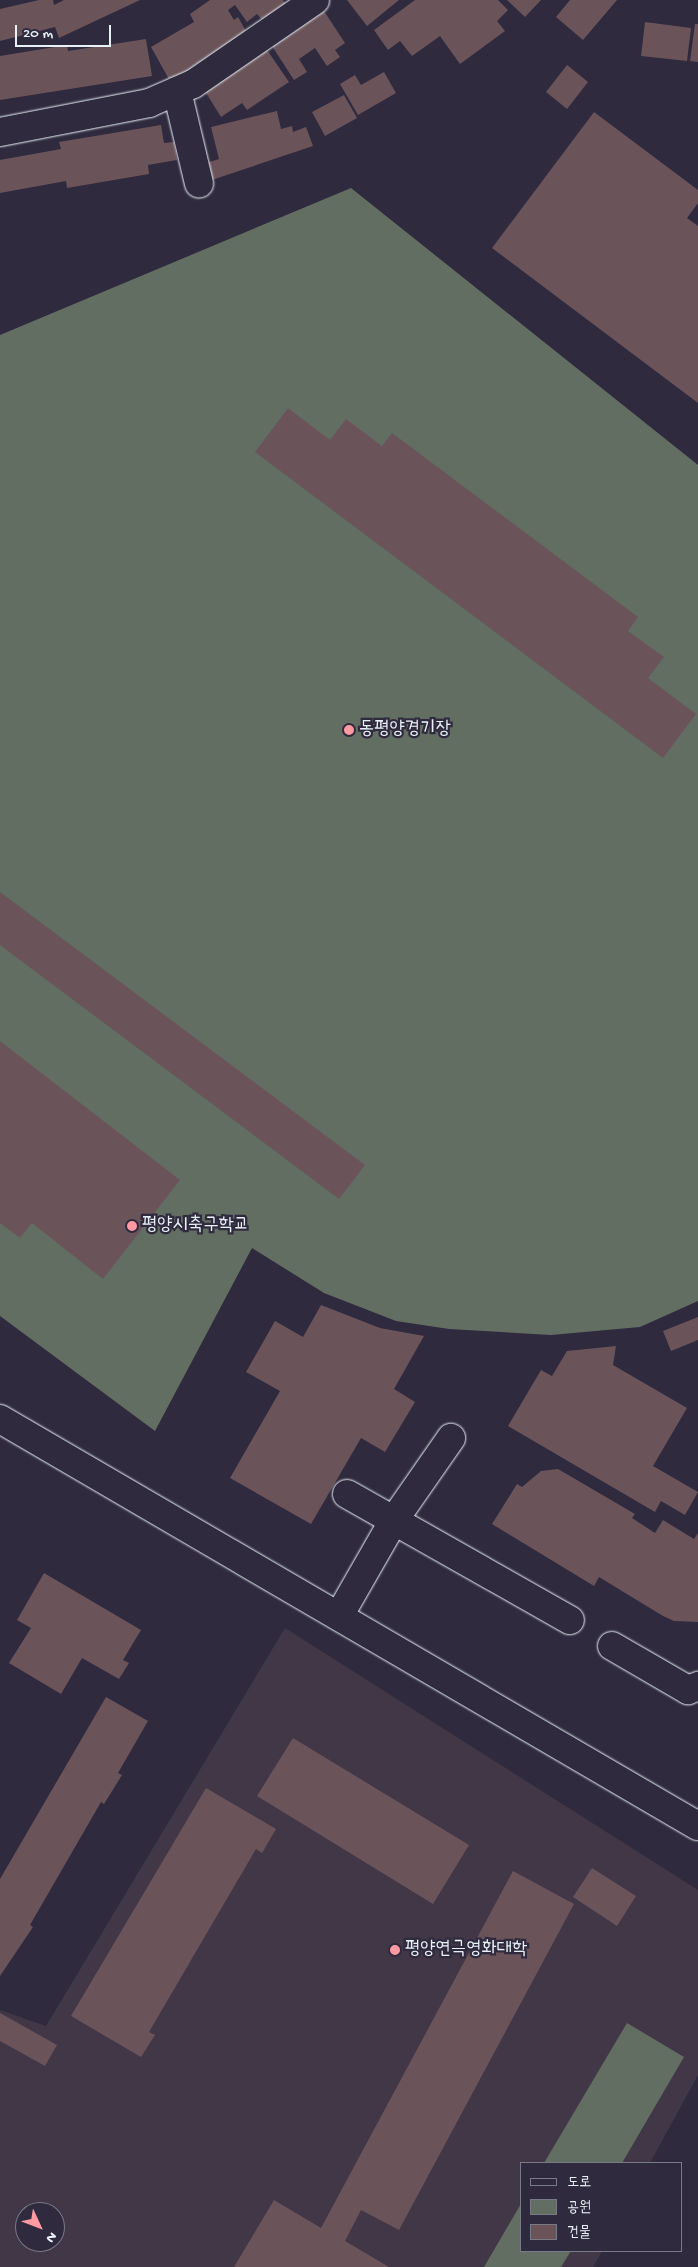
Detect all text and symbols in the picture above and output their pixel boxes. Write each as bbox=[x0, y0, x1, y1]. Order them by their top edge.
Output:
scale bar bbox=[18, 15, 114, 47]
text: 20 m bbox=[23, 25, 53, 43]
place label: 동평양경기장 bbox=[359, 719, 451, 741]
marker: 동평양경기장 bbox=[343, 724, 355, 736]
place label: 평양시축구학교 bbox=[142, 1215, 249, 1237]
marker: 평양시축구학교 bbox=[126, 1220, 138, 1232]
place label: 평양연극영화대학 bbox=[405, 1939, 527, 1961]
marker: 평양연극영화대학 bbox=[389, 1944, 401, 1956]
legend bbox=[520, 2162, 683, 2252]
text: 도로 bbox=[567, 2174, 591, 2192]
text: 공원 bbox=[567, 2199, 591, 2217]
north arrow bbox=[15, 2202, 65, 2252]
text: 건물 bbox=[567, 2224, 591, 2242]
text: N bbox=[41, 2228, 60, 2246]

